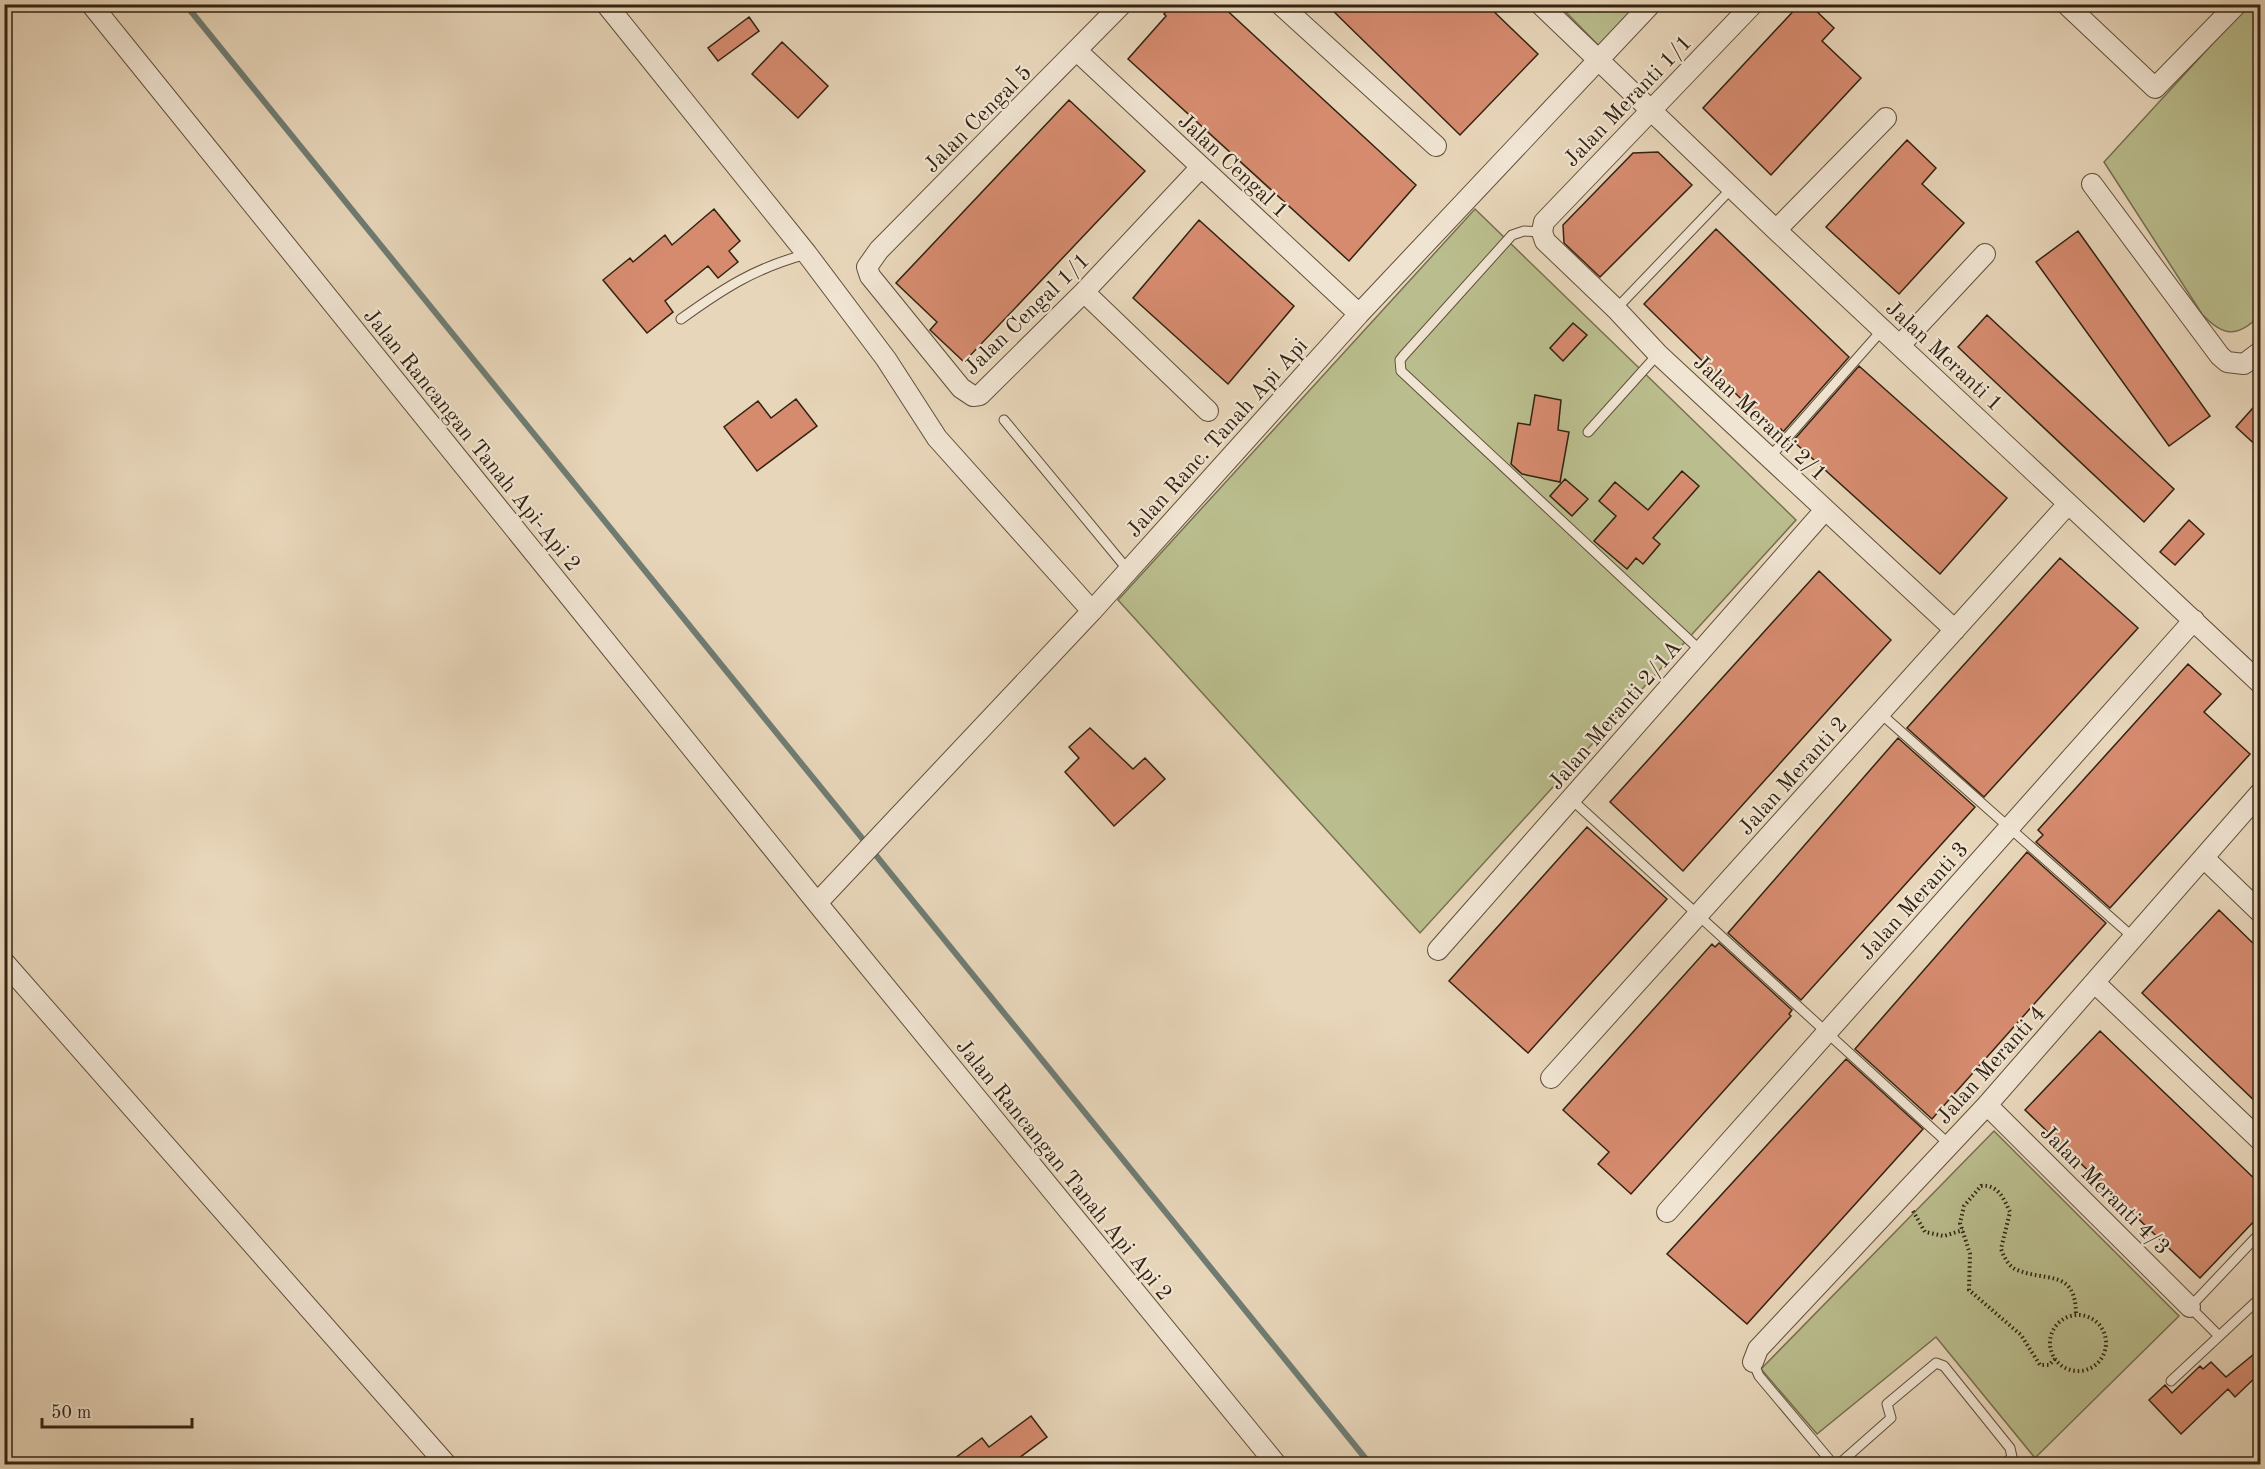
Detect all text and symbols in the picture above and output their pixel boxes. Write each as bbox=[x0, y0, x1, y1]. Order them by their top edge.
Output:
street label: Jalan Meranti 1/1 bbox=[1560, 31, 1696, 171]
street label: Jalan Cengal 5 bbox=[920, 61, 1036, 177]
street label: Jalan Cengal 1 bbox=[1173, 110, 1292, 223]
street label: Jalan Cengal 1/1 bbox=[961, 249, 1094, 380]
street label: Jalan Meranti 1 bbox=[1881, 297, 2006, 416]
street label: Jalan Rancangan Tanah Api-Api 2 bbox=[359, 305, 584, 576]
street label: Jalan Ranc. Tanah Api Api bbox=[1123, 335, 1312, 542]
street label: Jalan Meranti 2/1 bbox=[1689, 351, 1830, 486]
street label: Jalan Meranti 2/1A bbox=[1545, 636, 1686, 794]
street label: Jalan Meranti 2 bbox=[1735, 713, 1852, 840]
street label: Jalan Meranti 3 bbox=[1856, 838, 1973, 965]
street label: Jalan Meranti 4 bbox=[1933, 1002, 2050, 1129]
street label: Jalan Rancangan Tanah Api Api 2 bbox=[951, 1036, 1175, 1305]
street label: Jalan Meranti 4/3 bbox=[2036, 1121, 2174, 1259]
scale bar bbox=[42, 1391, 192, 1429]
text: 50 m bbox=[51, 1404, 91, 1422]

